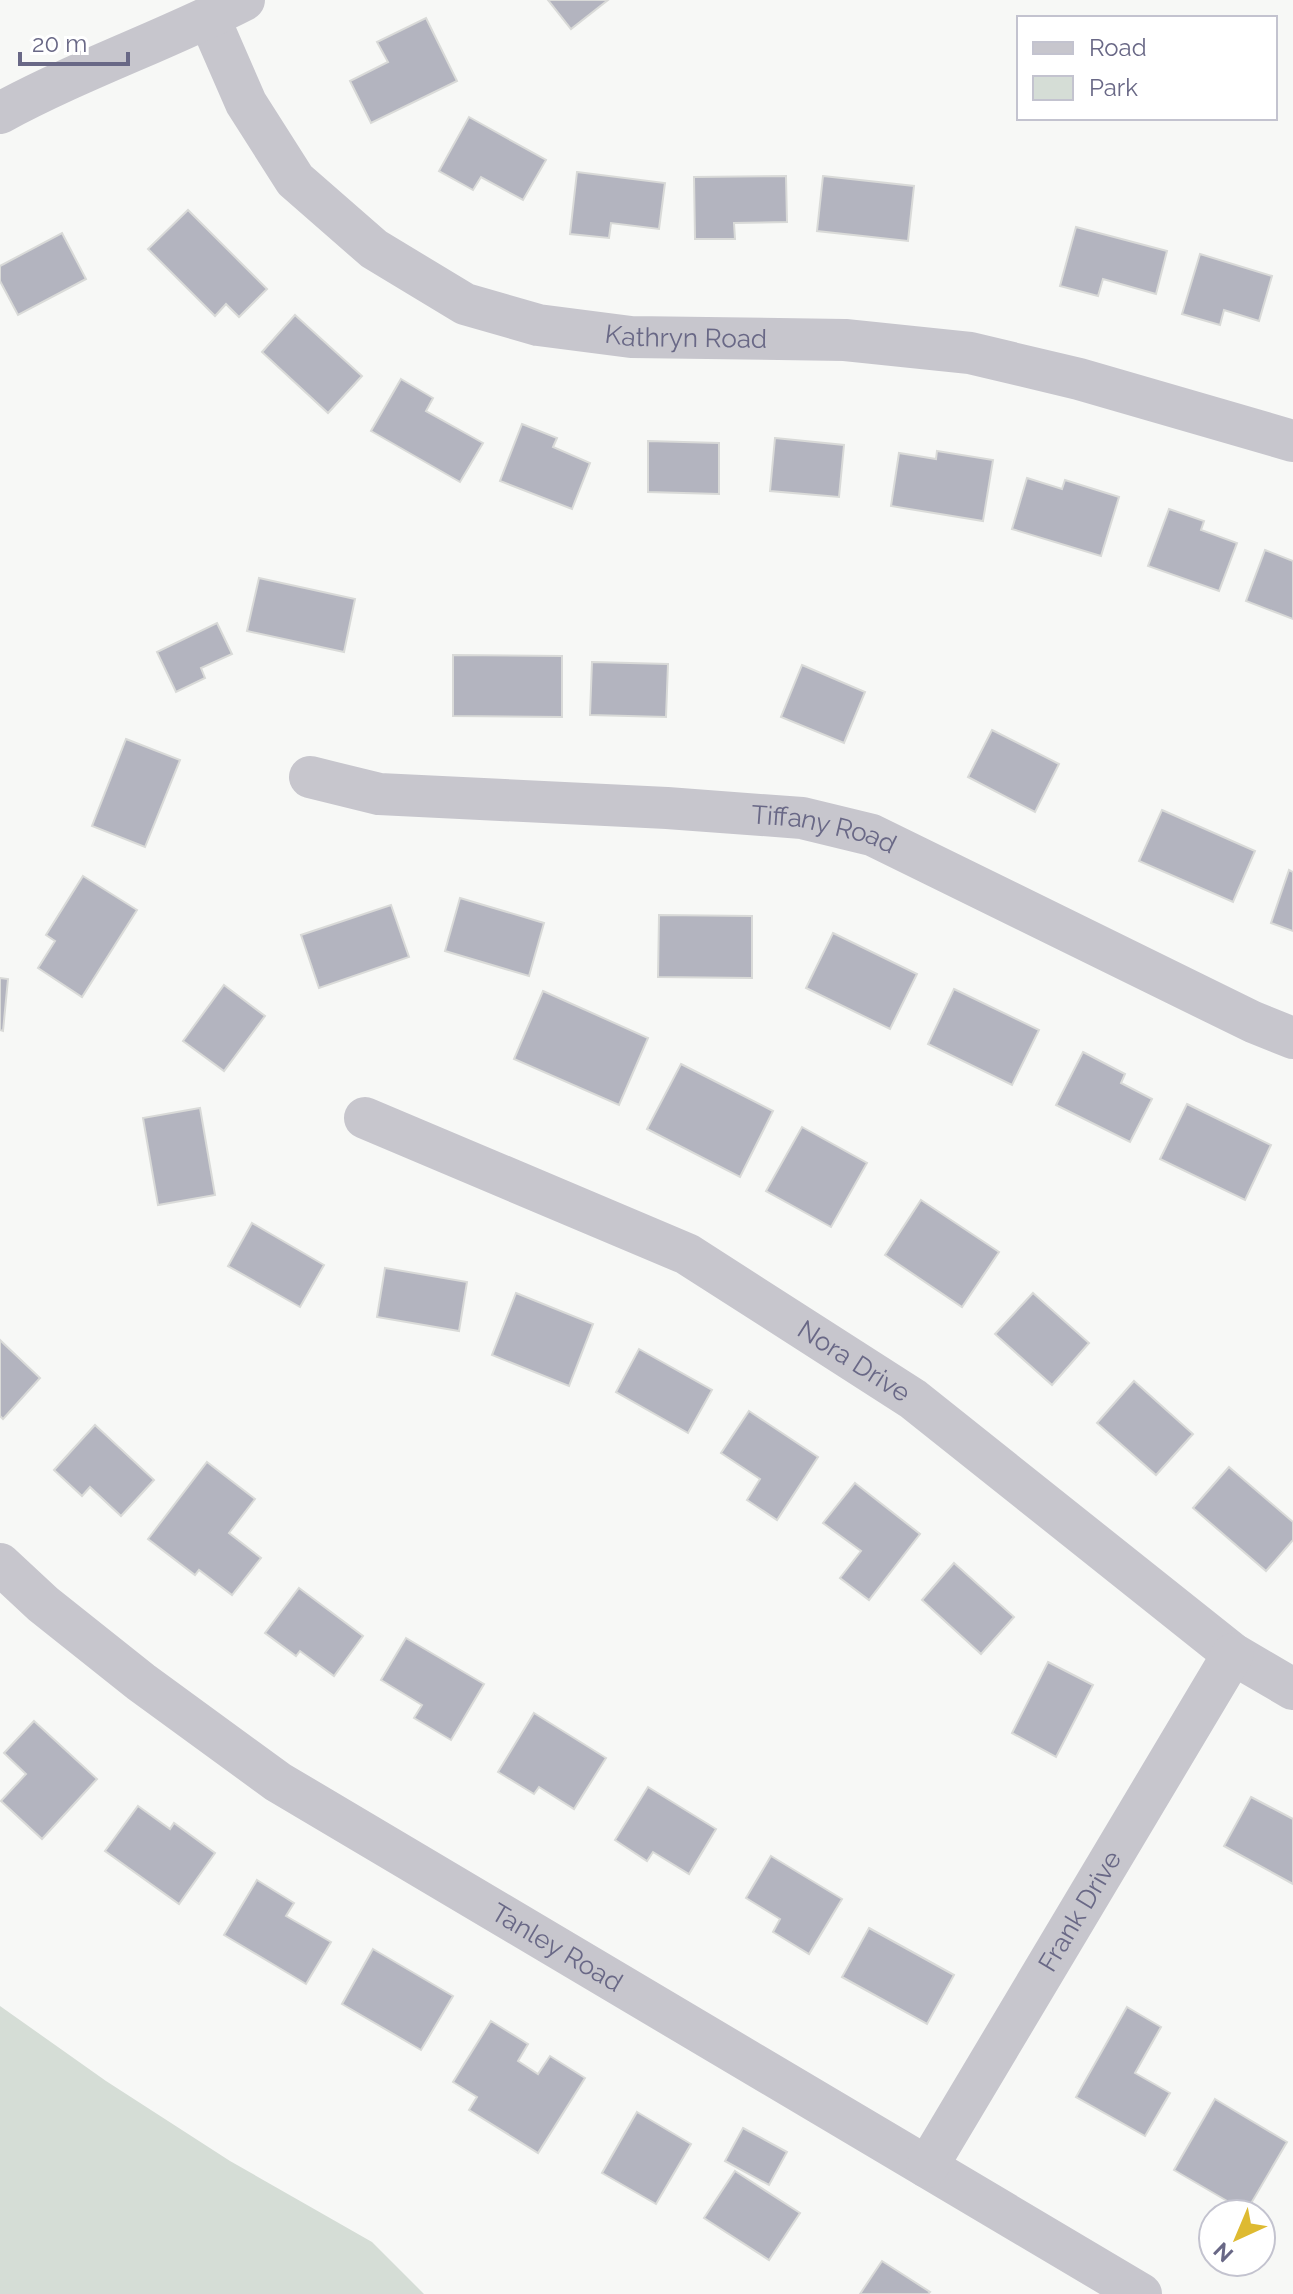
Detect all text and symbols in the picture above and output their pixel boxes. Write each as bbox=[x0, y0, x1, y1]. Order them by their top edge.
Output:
scale bar bbox=[20, 16, 128, 66]
legend bbox=[1017, 16, 1277, 120]
text: 20 m bbox=[32, 29, 87, 58]
text: Road bbox=[1089, 33, 1147, 62]
text: Park bbox=[1089, 73, 1138, 102]
street label: Kathryn Road bbox=[603, 319, 767, 354]
street label: Tiffany Road bbox=[750, 799, 901, 860]
street label: Nora Drive bbox=[792, 1314, 916, 1408]
street label: Frank Drive bbox=[1032, 1845, 1127, 1977]
street label: Tanley Road bbox=[486, 1897, 628, 1998]
north arrow bbox=[1197, 2198, 1277, 2278]
text: N bbox=[1208, 2237, 1238, 2268]

